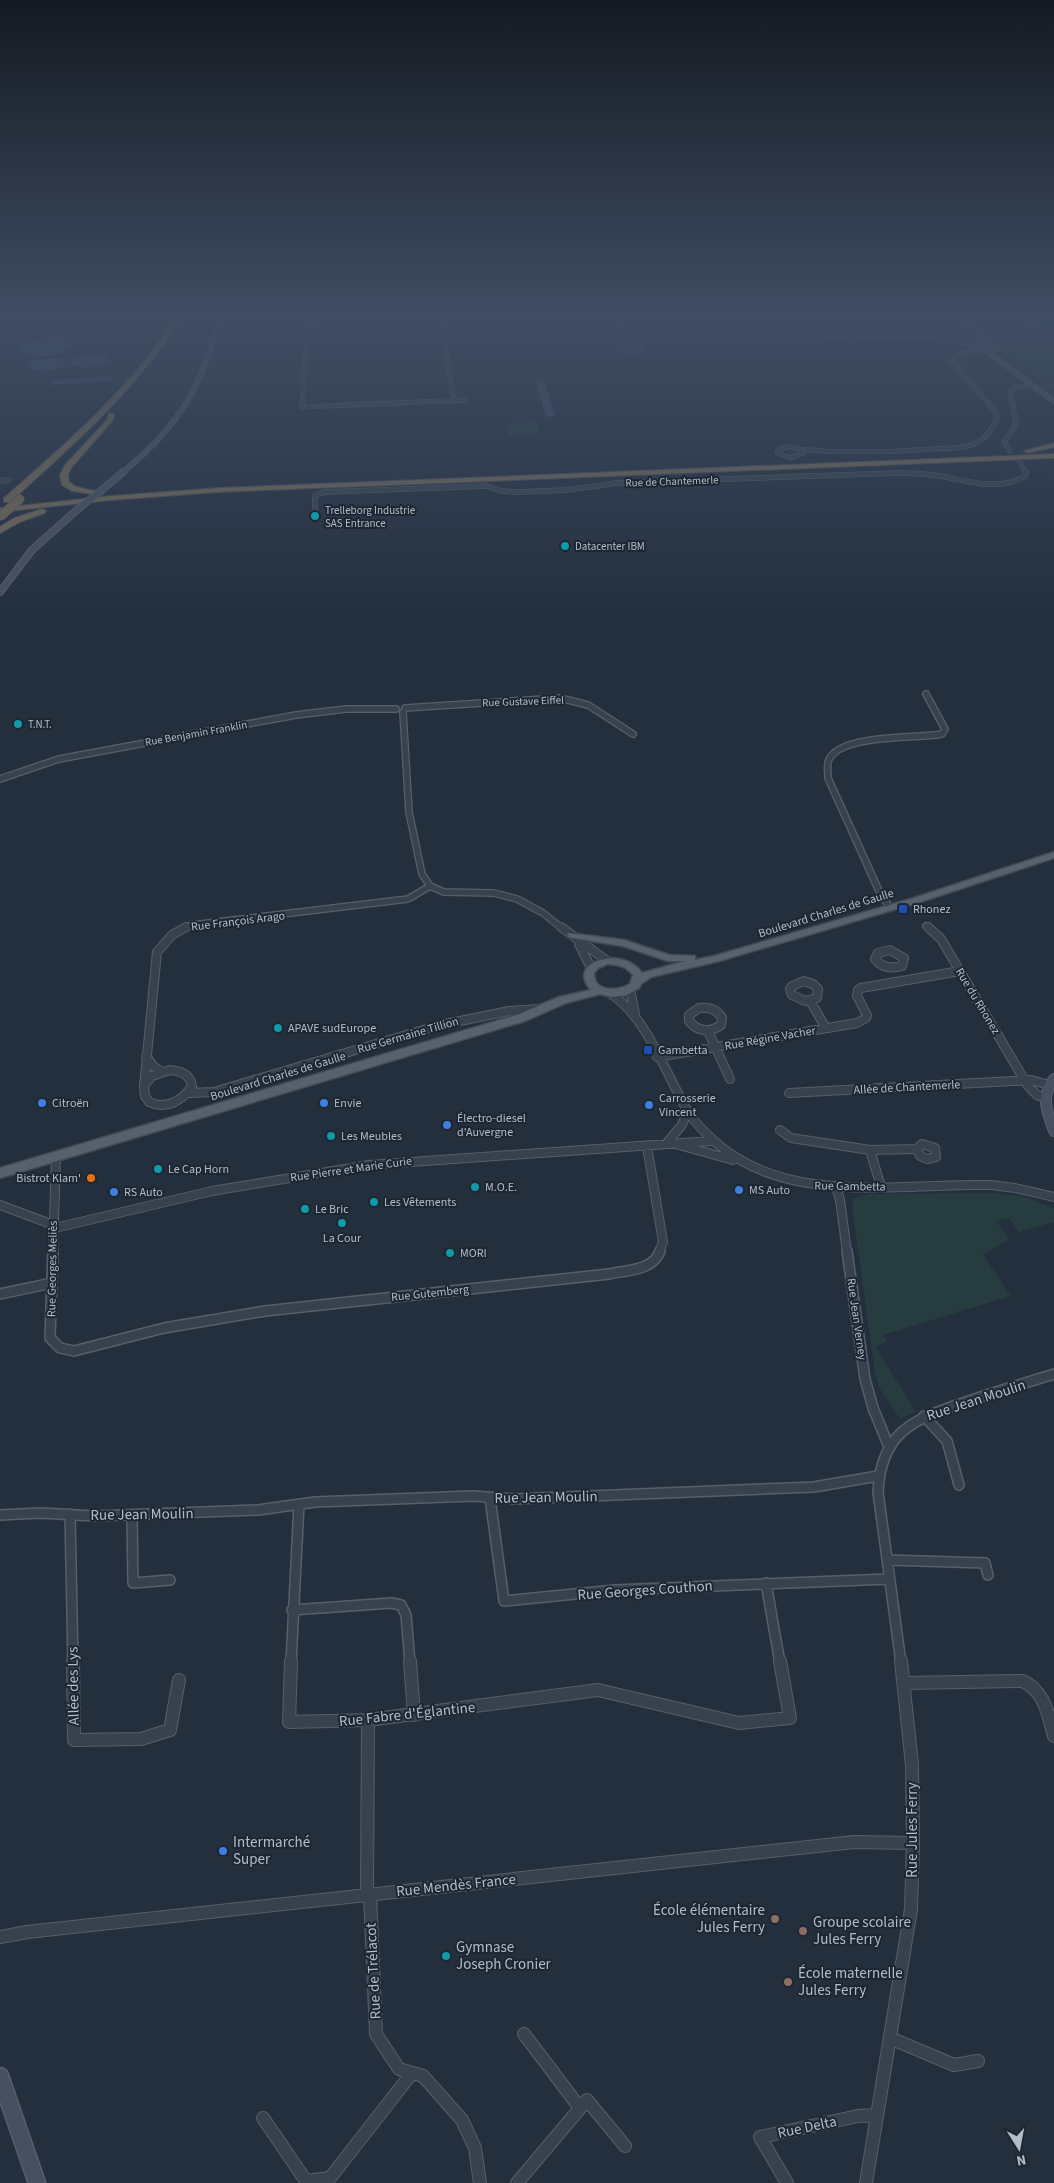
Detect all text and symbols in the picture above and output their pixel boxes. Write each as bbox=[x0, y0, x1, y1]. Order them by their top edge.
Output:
street label: Rue de Chantemerle bbox=[625, 472, 719, 491]
place label: Trelleborg Industrie SAS Entrance bbox=[325, 503, 416, 531]
marker: Trelleborg Industrie SAS Entrance bbox=[309, 510, 321, 522]
place label: Datacenter IBM bbox=[575, 539, 645, 554]
marker: Datacenter IBM bbox=[559, 540, 571, 552]
street label: Rue Gustave Eiffel bbox=[482, 693, 564, 710]
place label: T.N.T. bbox=[28, 717, 52, 732]
street label: Rue Benjamin Franklin bbox=[144, 717, 248, 750]
marker: T.N.T. bbox=[12, 718, 24, 730]
street label: Boulevard Charles de Gaulle bbox=[756, 885, 896, 942]
place label: Rhonez bbox=[913, 901, 950, 918]
marker: Rhonez bbox=[897, 903, 909, 915]
street label: Rue François Arago bbox=[190, 907, 286, 936]
street label: Rue du Rhonez bbox=[951, 965, 1004, 1038]
street label: Rue Germaine Tillion bbox=[356, 1013, 461, 1058]
place label: APAVE sudEurope bbox=[288, 1020, 376, 1037]
marker: APAVE sudEurope bbox=[272, 1022, 284, 1034]
street label: Rue Régine Vacher bbox=[723, 1022, 818, 1055]
place label: Gambetta bbox=[658, 1042, 708, 1059]
marker: Gambetta bbox=[642, 1044, 654, 1056]
street label: Boulevard Charles de Gaulle bbox=[208, 1048, 348, 1105]
street label: Allée de Chantemerle bbox=[853, 1076, 961, 1099]
place label: Carrosserie Vincent bbox=[659, 1090, 716, 1121]
place label: Citroën bbox=[52, 1095, 89, 1112]
place label: Envie bbox=[334, 1095, 361, 1112]
marker: Citroën bbox=[36, 1097, 48, 1109]
marker: Envie bbox=[318, 1097, 330, 1109]
marker: Carrosserie Vincent bbox=[643, 1099, 655, 1111]
place label: Électro-diesel d'Auvergne bbox=[457, 1110, 526, 1141]
marker: Électro-diesel d'Auvergne bbox=[441, 1119, 453, 1131]
place label: Les Meubles bbox=[341, 1128, 402, 1145]
marker: Les Meubles bbox=[325, 1130, 337, 1142]
street label: Rue Pierre et Marie Curie bbox=[289, 1153, 413, 1186]
place label: Le Cap Horn bbox=[168, 1161, 229, 1178]
marker: Le Cap Horn bbox=[152, 1163, 164, 1175]
place label: Bistrot Klam' bbox=[16, 1170, 81, 1187]
marker: Bistrot Klam' bbox=[85, 1172, 97, 1184]
street label: Rue Gambetta bbox=[814, 1177, 886, 1196]
place label: M.O.E. bbox=[485, 1179, 517, 1196]
marker: M.O.E. bbox=[469, 1181, 481, 1193]
place label: MS Auto bbox=[749, 1182, 790, 1199]
place label: RS Auto bbox=[124, 1184, 163, 1201]
marker: MS Auto bbox=[733, 1184, 745, 1196]
marker: RS Auto bbox=[108, 1186, 120, 1198]
place label: Les Vêtements bbox=[384, 1194, 456, 1211]
marker: Les Vêtements bbox=[368, 1196, 380, 1208]
place label: Le Bric bbox=[315, 1201, 349, 1218]
marker: Le Bric bbox=[299, 1203, 311, 1215]
marker: La Cour bbox=[336, 1217, 348, 1229]
street label: Rue Georges Meliès bbox=[43, 1221, 62, 1317]
place label: La Cour bbox=[323, 1230, 362, 1247]
place label: MORI bbox=[460, 1245, 487, 1262]
marker: MORI bbox=[444, 1247, 456, 1259]
street label: Rue Jean Verney bbox=[842, 1277, 871, 1362]
street label: Rue Gutemberg bbox=[390, 1281, 470, 1306]
street label: Rue Jean Moulin bbox=[924, 1375, 1028, 1426]
street label: Rue Jean Moulin bbox=[494, 1486, 598, 1509]
street label: Rue Jean Moulin bbox=[90, 1503, 194, 1526]
street label: Rue Georges Couthon bbox=[577, 1575, 713, 1606]
street label: Allée des Lys bbox=[62, 1646, 85, 1726]
street label: Rue Fabre d'Églantine bbox=[338, 1697, 476, 1732]
street label: Rue Jules Ferry bbox=[902, 1782, 923, 1878]
place label: Intermarché Super bbox=[233, 1832, 310, 1870]
marker: Intermarché Super bbox=[217, 1845, 229, 1857]
street label: Rue Mendès France bbox=[395, 1869, 517, 1902]
place label: École élémentaire Jules Ferry bbox=[653, 1900, 765, 1938]
place label: Groupe scolaire Jules Ferry bbox=[813, 1912, 911, 1950]
marker: École élémentaire Jules Ferry bbox=[769, 1913, 781, 1925]
street label: Rue de Trélacot bbox=[360, 1922, 387, 2020]
marker: Groupe scolaire Jules Ferry bbox=[797, 1925, 809, 1937]
place label: Gymnase Joseph Cronier bbox=[456, 1937, 552, 1975]
marker: Gymnase Joseph Cronier bbox=[440, 1950, 452, 1962]
place label: École maternelle Jules Ferry bbox=[798, 1963, 903, 2001]
marker: École maternelle Jules Ferry bbox=[782, 1976, 794, 1988]
street label: Rue Delta bbox=[776, 2111, 839, 2144]
north arrow bbox=[994, 2123, 1044, 2173]
text: N bbox=[1015, 2149, 1028, 2170]

